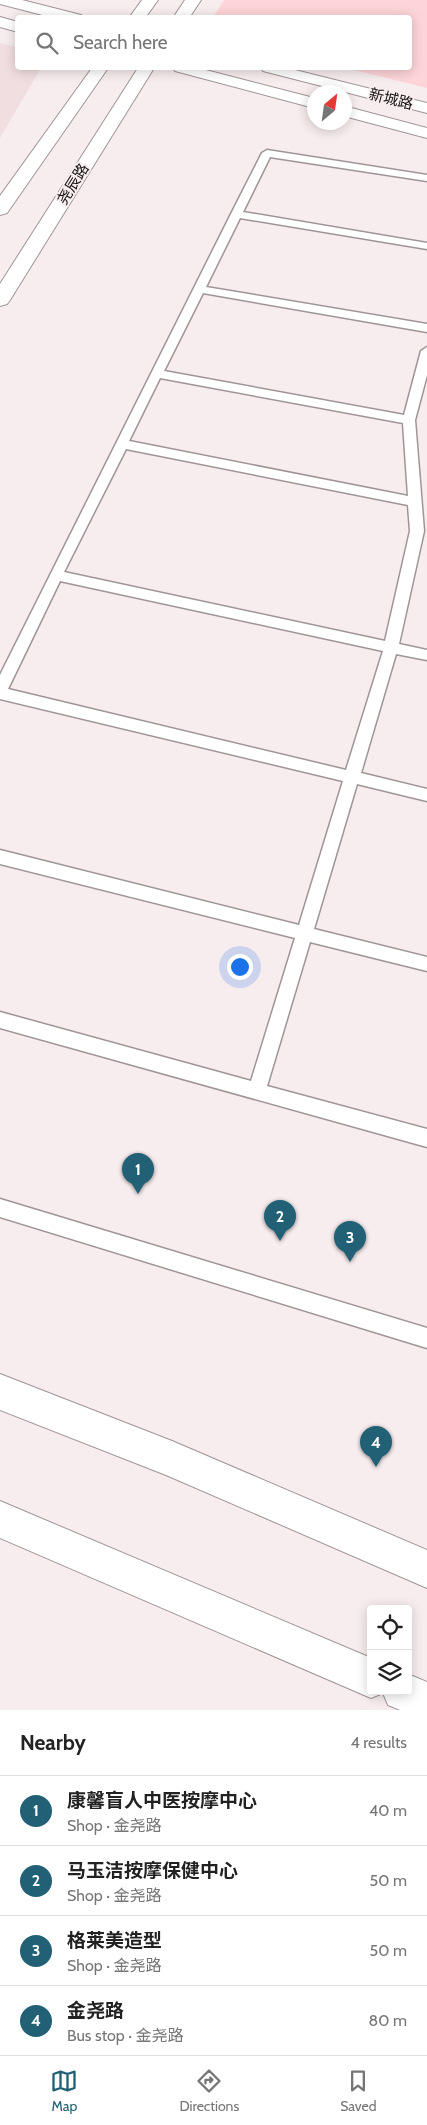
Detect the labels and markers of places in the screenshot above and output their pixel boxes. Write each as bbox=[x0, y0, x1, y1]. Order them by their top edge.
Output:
pin: 1 bbox=[122, 1153, 154, 1194]
pin: 2 bbox=[264, 1200, 296, 1241]
pin: 3 bbox=[334, 1221, 366, 1262]
pin: 4 bbox=[360, 1426, 392, 1467]

